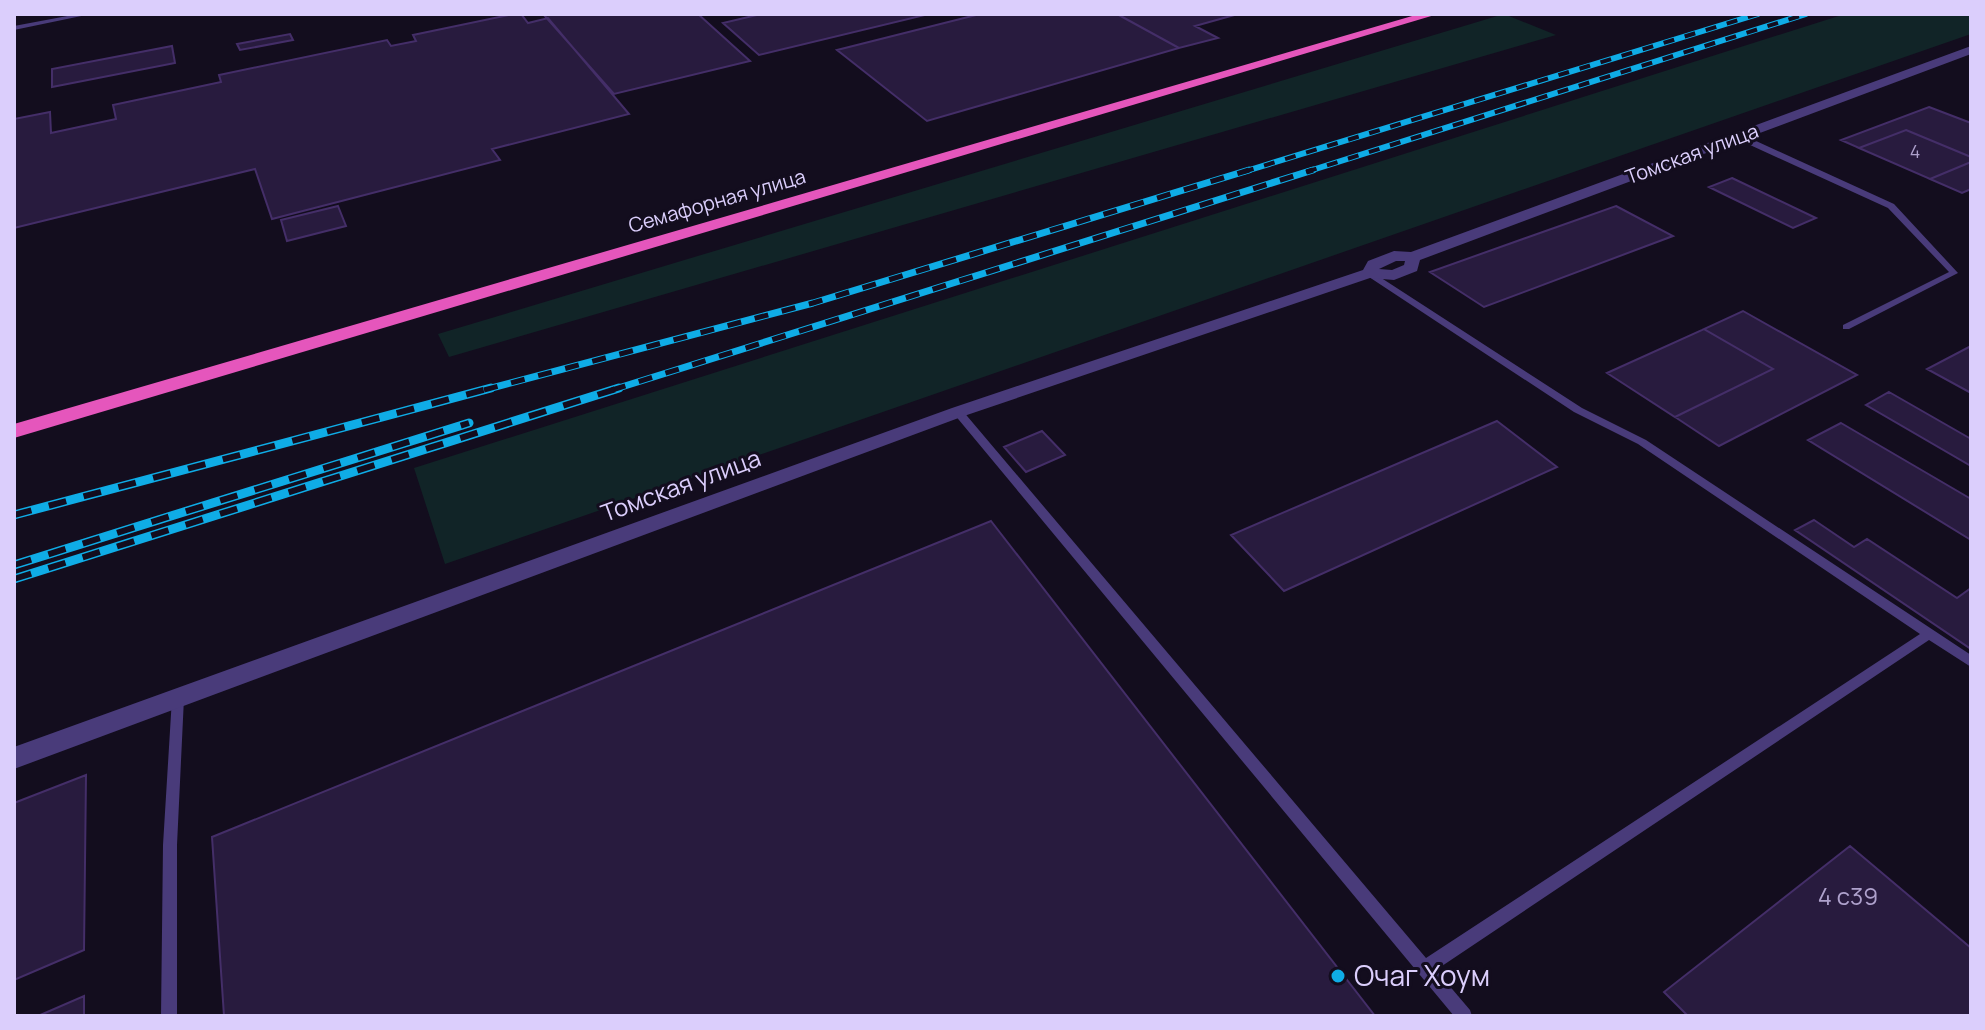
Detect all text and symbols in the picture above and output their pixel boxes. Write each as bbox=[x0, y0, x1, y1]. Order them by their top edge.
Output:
street label: Томская улица bbox=[1622, 117, 1762, 190]
house number: 4 bbox=[1910, 139, 1920, 163]
street label: Семафорная улица bbox=[625, 162, 809, 239]
street label: Томская улица bbox=[596, 440, 765, 529]
house number: 4 с39 bbox=[1818, 879, 1878, 912]
place label: Очаг Хоум bbox=[1354, 956, 1490, 994]
marker: Очаг Хоум bbox=[1329, 967, 1347, 985]

